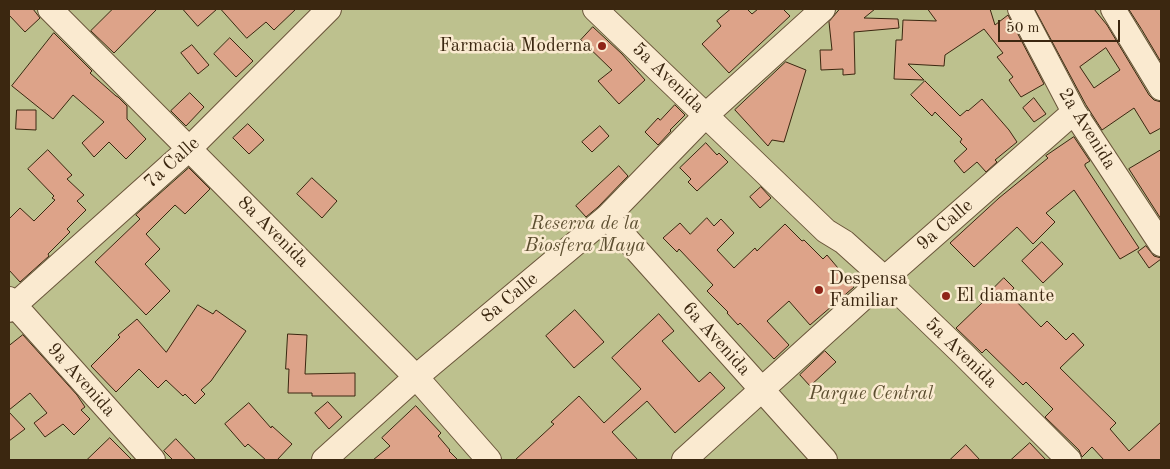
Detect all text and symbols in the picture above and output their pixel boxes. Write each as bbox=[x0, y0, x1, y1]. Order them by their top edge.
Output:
scale bar bbox=[1000, 10, 1122, 42]
text: 50 m bbox=[1006, 21, 1040, 36]
place label: Farmacia Moderna bbox=[439, 35, 592, 57]
street label: 5a Avenida bbox=[627, 38, 709, 118]
marker: Farmacia Moderna bbox=[596, 40, 608, 52]
street label: 2a Avenida bbox=[1053, 84, 1121, 174]
street label: 7a Calle bbox=[140, 132, 204, 194]
street label: 8a Avenida bbox=[233, 192, 313, 272]
street label: 9a Calle bbox=[912, 194, 978, 256]
park label: Reserva de la Biosfera Maya bbox=[525, 213, 645, 257]
street label: 8a Calle bbox=[477, 268, 543, 328]
place label: Despensa Familiar bbox=[829, 268, 907, 312]
marker: Despensa Familiar bbox=[813, 284, 825, 296]
place label: El diamante bbox=[956, 285, 1054, 307]
marker: El diamante bbox=[940, 290, 952, 302]
street label: 6a Avenida bbox=[677, 297, 755, 381]
street label: 5a Avenida bbox=[920, 313, 1002, 393]
street label: 9a Avenida bbox=[42, 338, 120, 422]
park label: Parque Central bbox=[809, 383, 933, 405]

